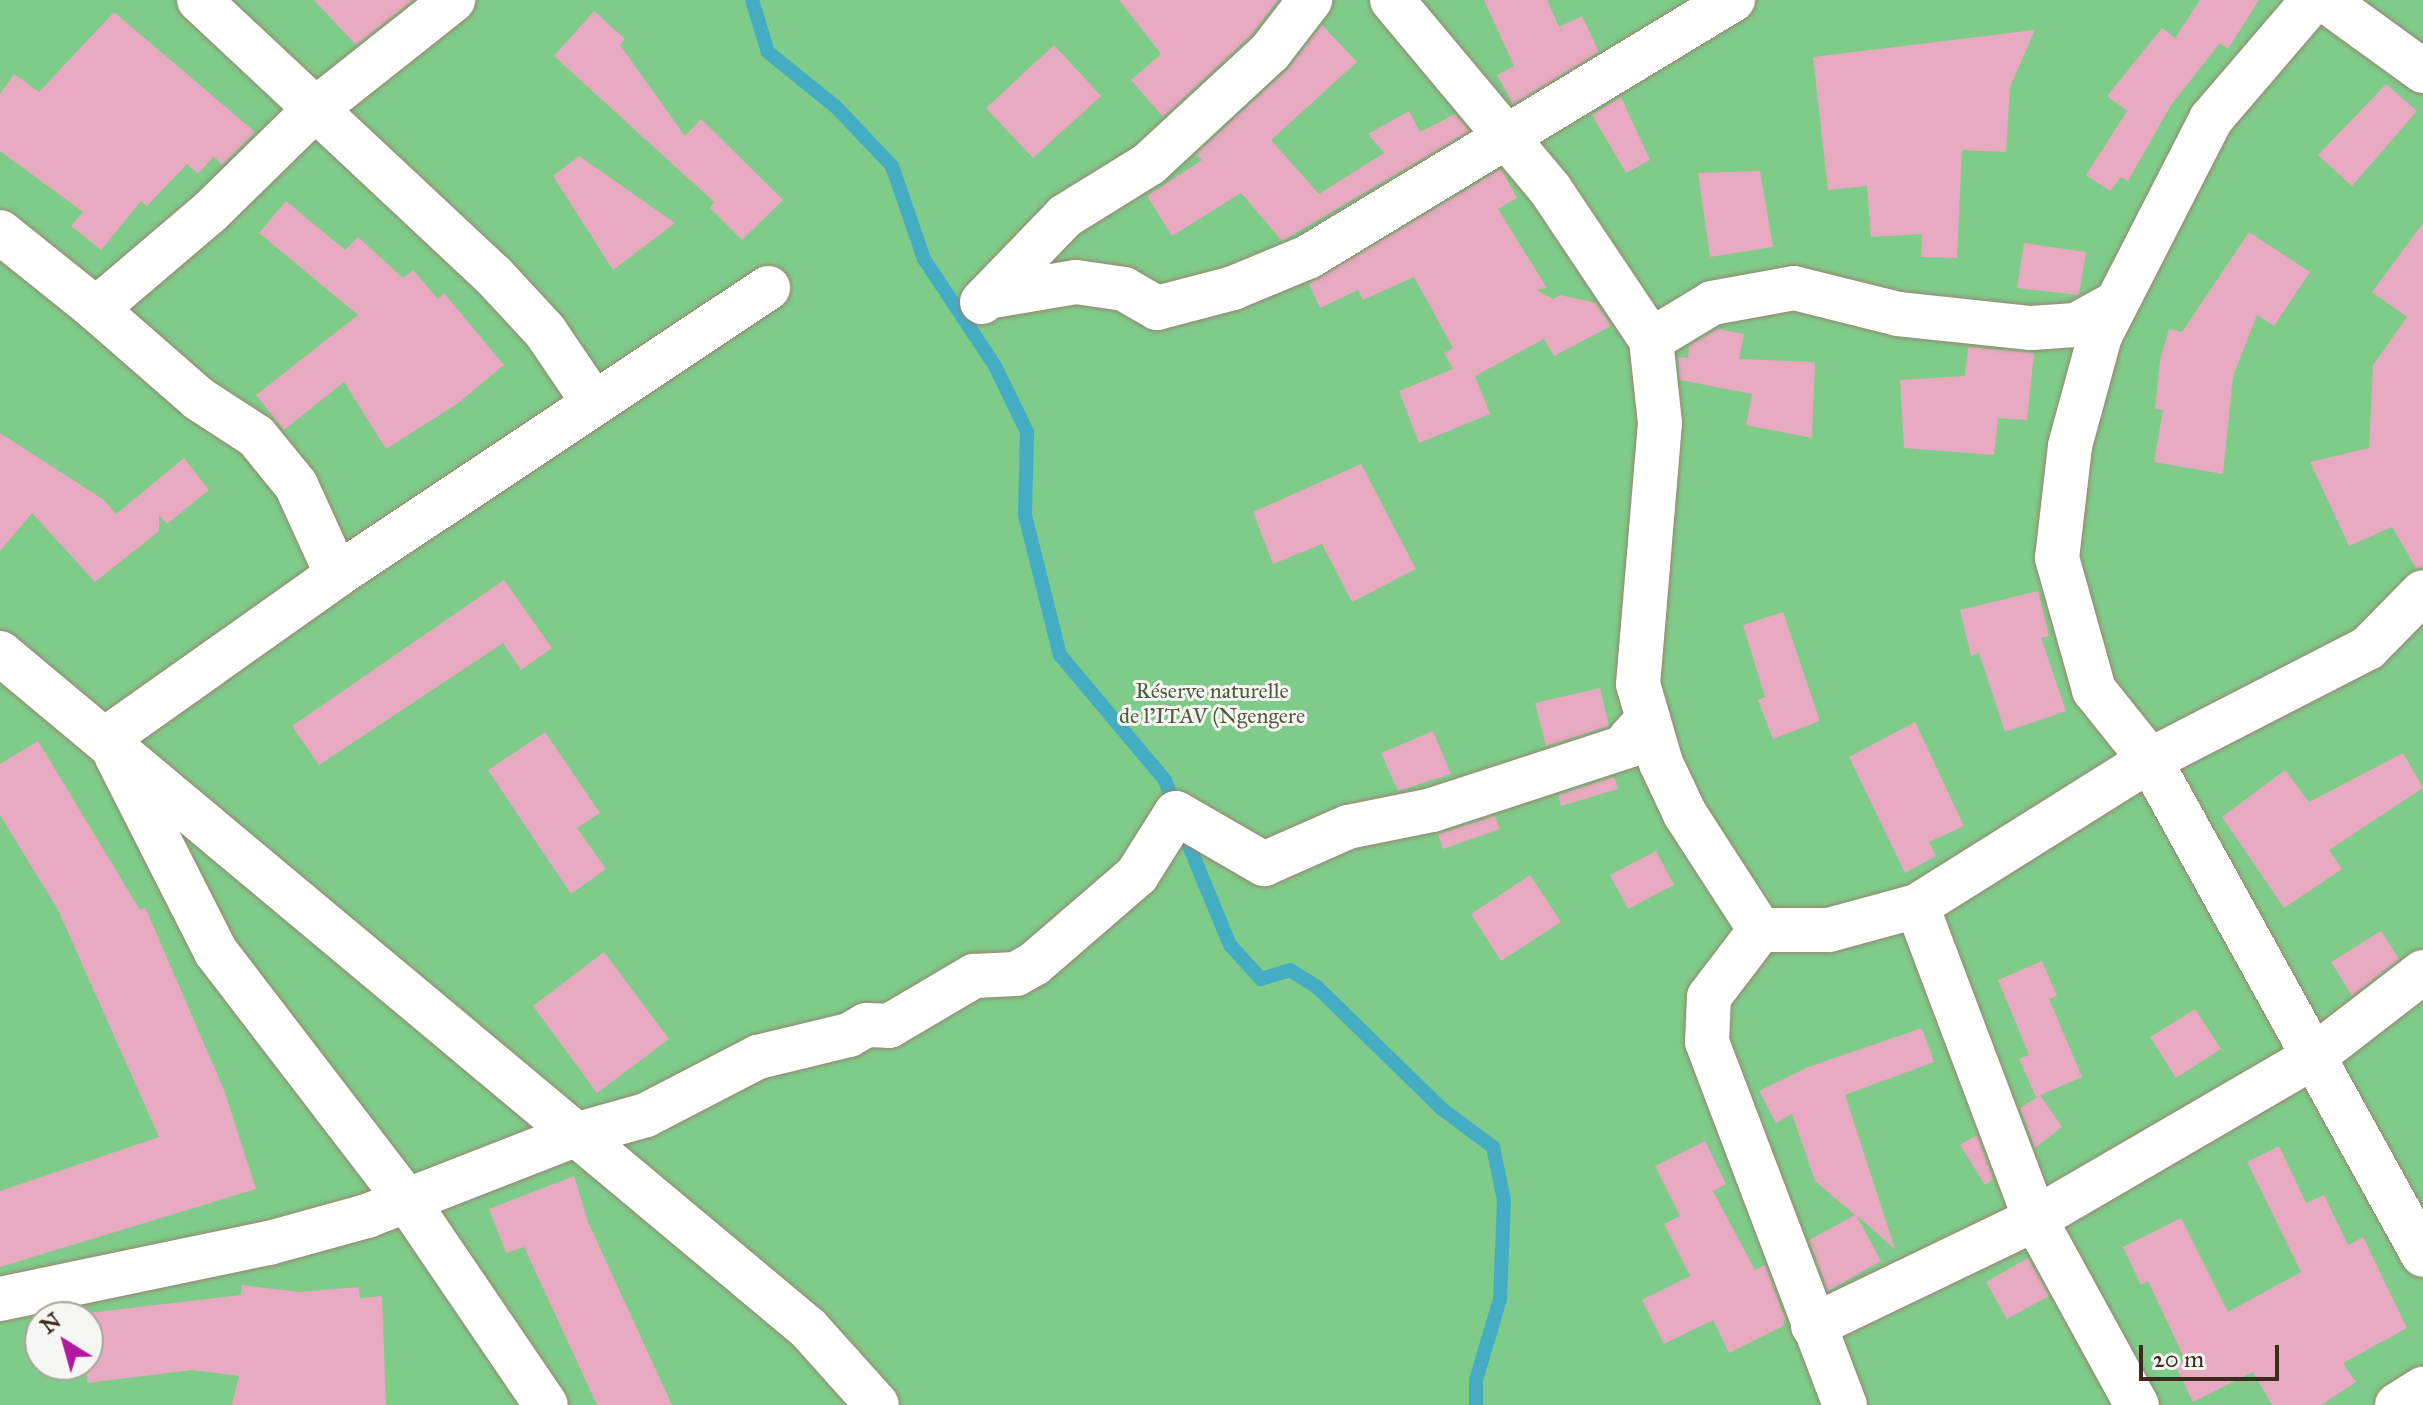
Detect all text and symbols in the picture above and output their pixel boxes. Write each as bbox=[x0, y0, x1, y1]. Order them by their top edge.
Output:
park label: Réserve naturelle de l'ITAV (Ngengere bbox=[1119, 677, 1305, 728]
north arrow bbox=[24, 1301, 104, 1381]
text: N bbox=[35, 1307, 66, 1339]
scale bar bbox=[2143, 1329, 2283, 1379]
text: 20 m bbox=[2153, 1344, 2204, 1374]

